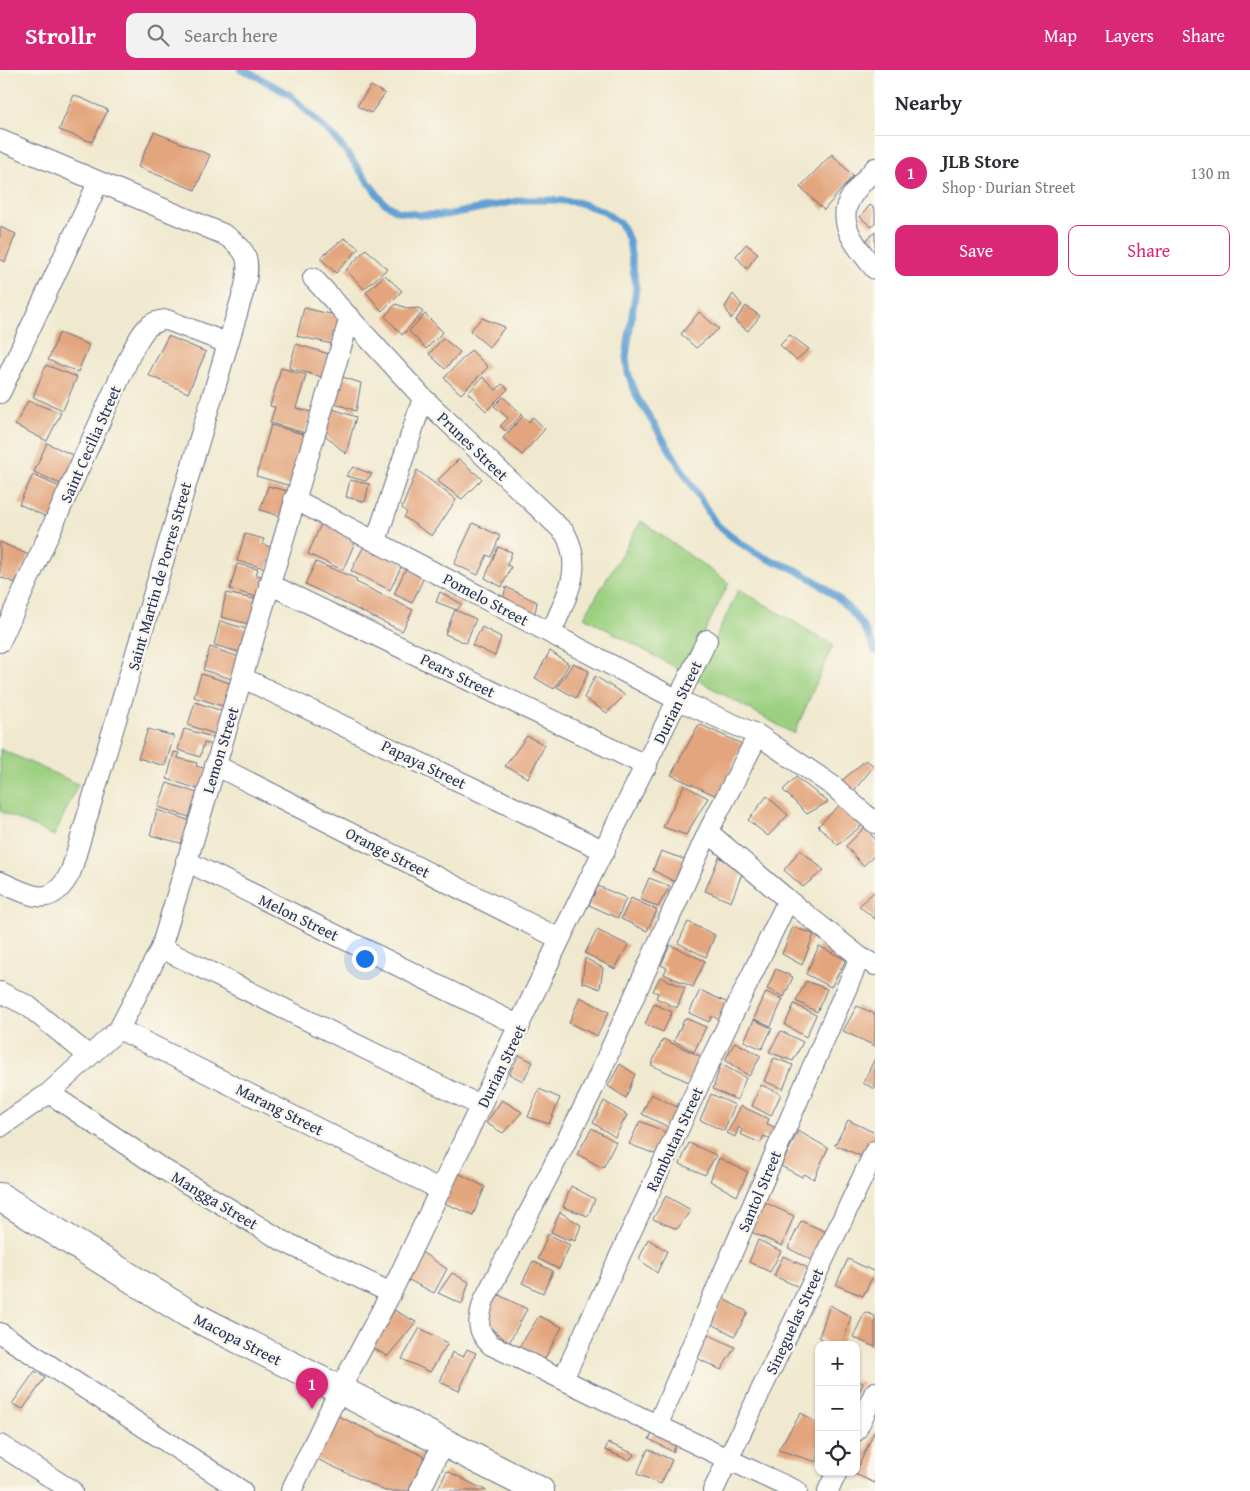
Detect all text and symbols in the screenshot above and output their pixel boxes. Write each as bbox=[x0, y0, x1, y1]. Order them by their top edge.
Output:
search box bbox=[126, 13, 476, 58]
text: Strollr bbox=[25, 18, 96, 53]
icon: search bbox=[144, 21, 172, 49]
text: Search here bbox=[184, 21, 278, 49]
text: Map bbox=[1044, 22, 1077, 49]
text: Layers bbox=[1105, 22, 1154, 49]
text: Share bbox=[1182, 22, 1225, 49]
text: Nearby bbox=[895, 87, 962, 118]
text: JLB Store bbox=[942, 147, 1019, 175]
text: 1 bbox=[907, 161, 915, 185]
text: 130 m bbox=[1190, 161, 1230, 185]
text: Shop · Durian Street bbox=[942, 175, 1075, 199]
button: Save bbox=[895, 225, 1058, 276]
button: Share bbox=[1068, 225, 1230, 276]
street label: Saint Cecilia Street bbox=[53, 381, 127, 507]
street label: Prunes Street bbox=[432, 406, 514, 486]
street label: Saint Martin de Porres Street bbox=[121, 479, 198, 673]
street label: Pomelo Street bbox=[439, 566, 533, 632]
street label: Pears Street bbox=[417, 647, 500, 704]
street label: Durian Street bbox=[646, 656, 708, 748]
street label: Lemon Street bbox=[195, 703, 245, 796]
street label: Papaya Street bbox=[378, 733, 471, 795]
street label: Orange Street bbox=[341, 820, 435, 884]
street label: Melon Street bbox=[255, 887, 343, 947]
your location bbox=[352, 946, 378, 972]
street label: Durian Street bbox=[470, 1020, 532, 1112]
street label: Marang Street bbox=[232, 1077, 328, 1142]
street label: Rambutan Street bbox=[639, 1082, 709, 1195]
street label: Santol Street bbox=[731, 1146, 787, 1236]
street label: Mangga Street bbox=[167, 1165, 263, 1235]
street label: Sineguelas Street bbox=[759, 1263, 829, 1378]
street label: Macopa Street bbox=[190, 1306, 287, 1372]
map controls bbox=[815, 1341, 860, 1476]
button: + bbox=[815, 1341, 860, 1386]
pin: 1 bbox=[296, 1368, 328, 1409]
button: − bbox=[815, 1386, 860, 1431]
button: locate bbox=[815, 1431, 860, 1476]

